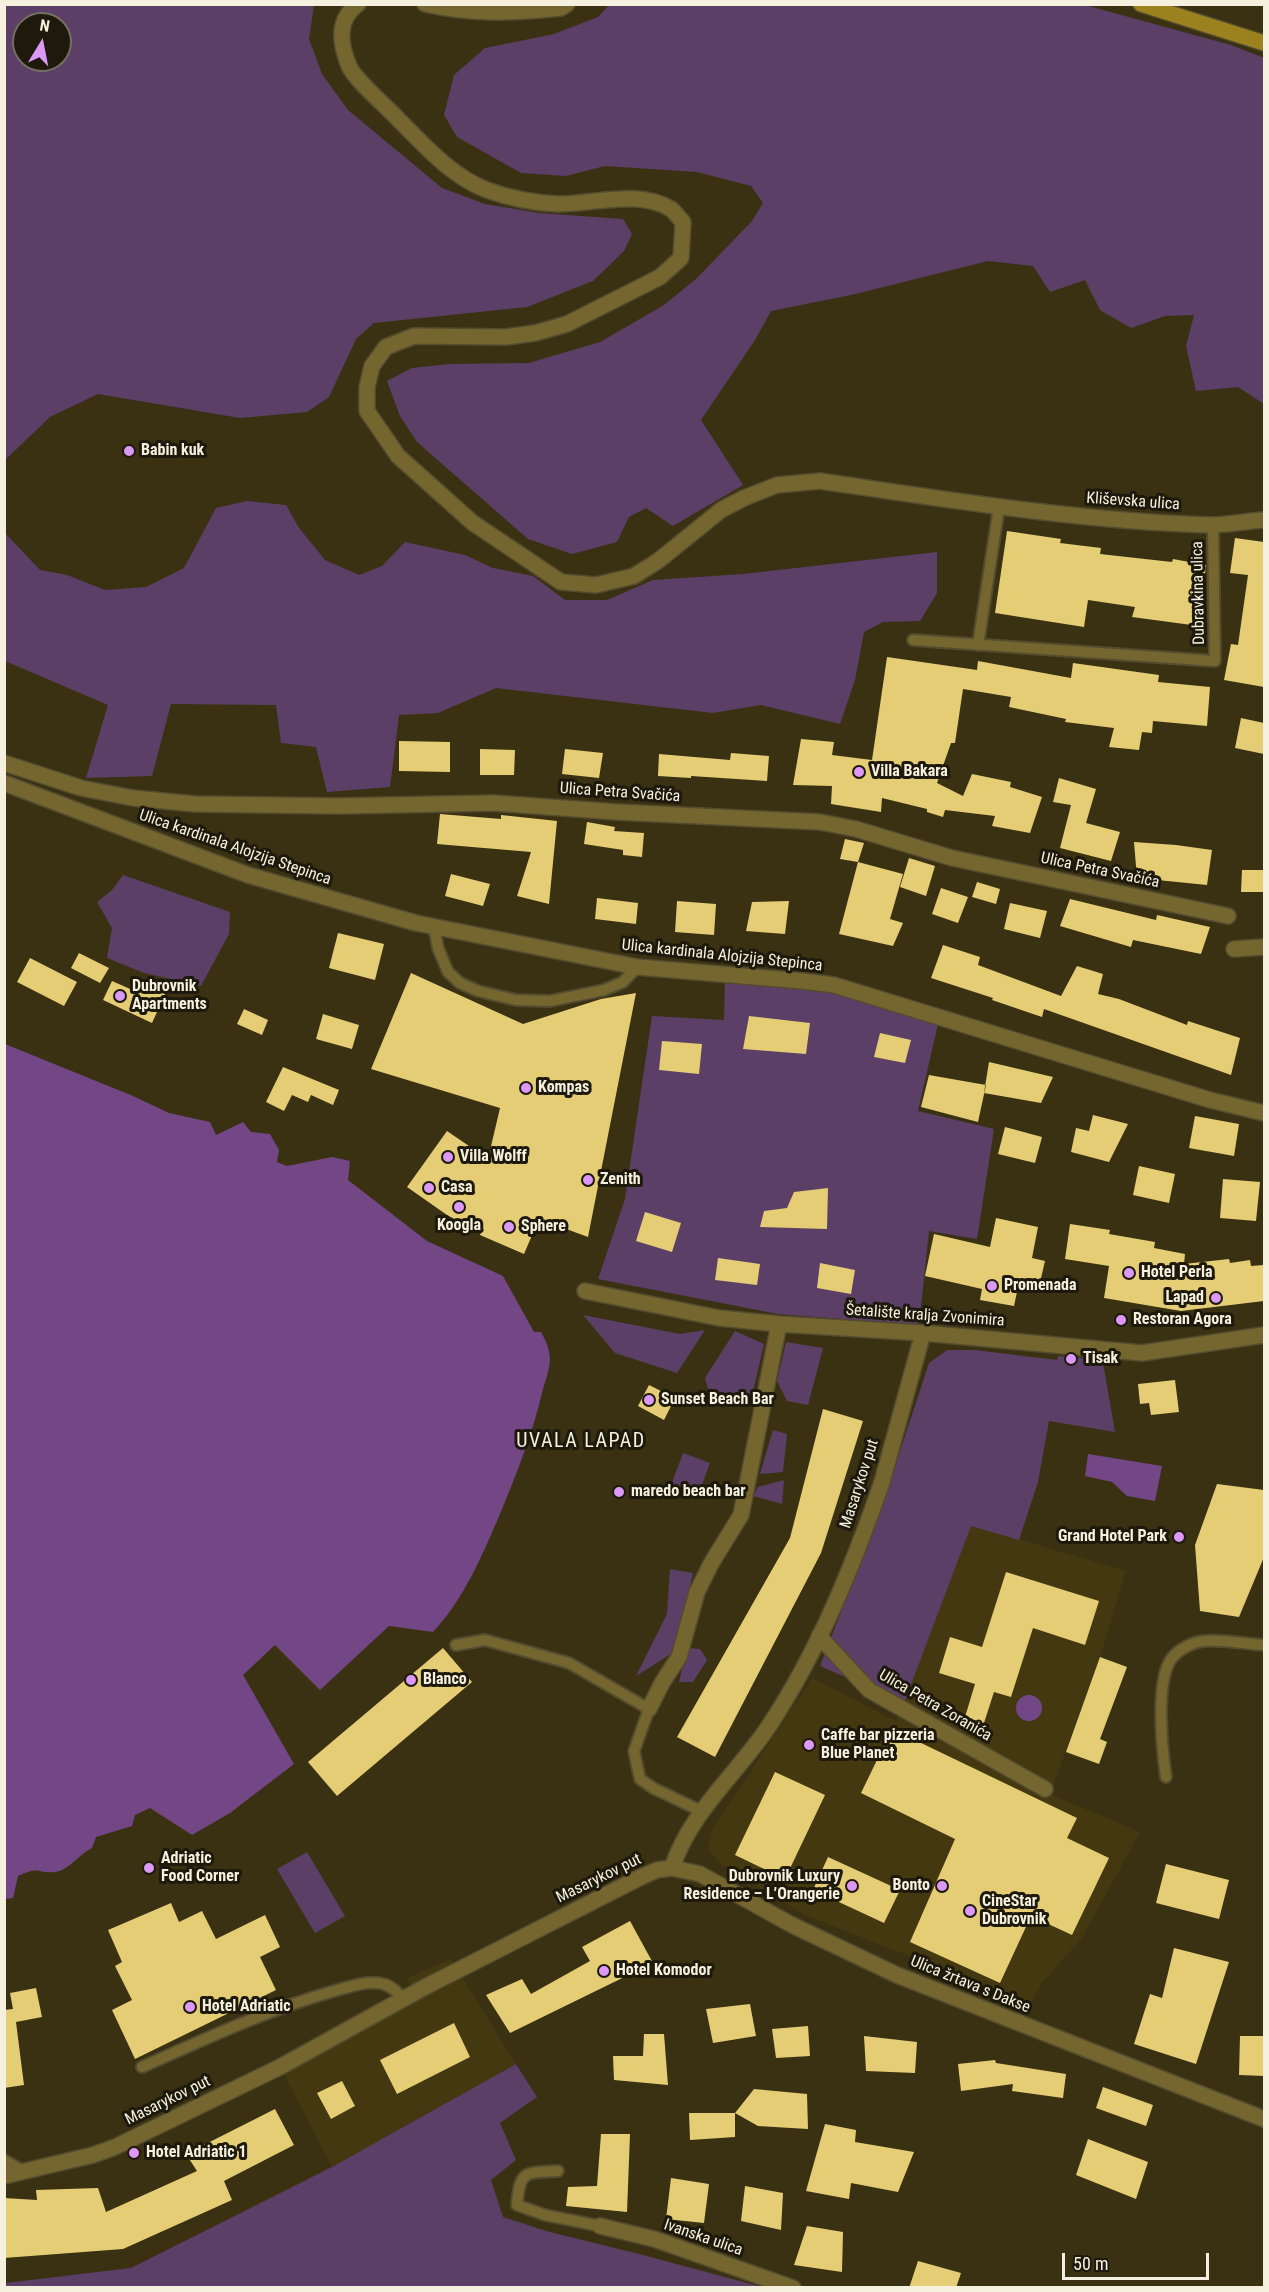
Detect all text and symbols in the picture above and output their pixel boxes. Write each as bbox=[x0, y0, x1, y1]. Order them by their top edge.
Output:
north arrow bbox=[12, 12, 72, 72]
text: N bbox=[38, 16, 51, 36]
place label: Babin kuk bbox=[141, 441, 204, 461]
marker: Babin kuk bbox=[122, 444, 136, 458]
street label: Kliševska ulica bbox=[1086, 489, 1180, 515]
street label: Dubravkina ulica bbox=[1188, 541, 1210, 645]
place label: Villa Bakara bbox=[871, 762, 948, 782]
marker: Villa Bakara bbox=[852, 765, 866, 779]
street label: Ulica Petra Svačića bbox=[559, 779, 681, 807]
street label: Ulica kardinala Alojzija Stepinca bbox=[137, 806, 333, 890]
street label: Ulica Petra Svačića bbox=[1039, 849, 1161, 893]
street label: Ulica kardinala Alojzija Stepinca bbox=[621, 936, 823, 976]
place label: Dubrovnik Apartments bbox=[132, 977, 207, 1015]
marker: Dubrovnik Apartments bbox=[113, 989, 127, 1003]
place label: Kompas bbox=[538, 1078, 589, 1098]
marker: Kompas bbox=[519, 1081, 533, 1095]
place label: Villa Wolff bbox=[460, 1147, 527, 1167]
marker: Villa Wolff bbox=[441, 1150, 455, 1164]
place label: Zenith bbox=[600, 1170, 641, 1190]
marker: Zenith bbox=[581, 1173, 595, 1187]
place label: Casa bbox=[441, 1178, 472, 1198]
marker: Casa bbox=[422, 1181, 436, 1195]
marker: Koogla bbox=[452, 1200, 466, 1214]
place label: Koogla bbox=[437, 1216, 481, 1236]
place label: Sphere bbox=[521, 1217, 566, 1237]
marker: Sphere bbox=[502, 1220, 516, 1234]
place label: Hotel Perla bbox=[1141, 1263, 1213, 1283]
marker: Hotel Perla bbox=[1122, 1266, 1136, 1280]
place label: Promenada bbox=[1004, 1276, 1076, 1296]
marker: Promenada bbox=[985, 1279, 999, 1293]
place label: Lapad bbox=[1165, 1288, 1204, 1308]
marker: Lapad bbox=[1209, 1291, 1223, 1305]
street label: Šetalište kralja Zvonimira bbox=[845, 1301, 1005, 1331]
place label: Restoran Agora bbox=[1133, 1310, 1232, 1330]
marker: Restoran Agora bbox=[1114, 1313, 1128, 1327]
place label: Tisak bbox=[1083, 1349, 1118, 1369]
marker: Tisak bbox=[1064, 1352, 1078, 1366]
place label: Sunset Beach Bar bbox=[661, 1390, 774, 1410]
marker: Sunset Beach Bar bbox=[642, 1393, 656, 1407]
district label: UVALA LAPAD bbox=[516, 1430, 646, 1454]
street label: Masarykov put bbox=[837, 1437, 883, 1531]
place label: maredo beach bar bbox=[631, 1482, 746, 1502]
marker: maredo beach bar bbox=[612, 1485, 626, 1499]
place label: Grand Hotel Park bbox=[1058, 1527, 1167, 1547]
marker: Grand Hotel Park bbox=[1172, 1530, 1186, 1544]
street label: Ulica Petra Zoranića bbox=[875, 1666, 995, 1746]
place label: Blanco bbox=[423, 1670, 467, 1690]
marker: Blanco bbox=[404, 1673, 418, 1687]
place label: Caffe bar pizzeria Blue Planet bbox=[821, 1726, 935, 1764]
marker: Caffe bar pizzeria Blue Planet bbox=[802, 1738, 816, 1752]
place label: Adriatic Food Corner bbox=[161, 1849, 239, 1887]
street label: Masarykov put bbox=[553, 1850, 645, 1908]
marker: Adriatic Food Corner bbox=[142, 1861, 156, 1875]
place label: Dubrovnik Luxury Residence – L’Orangerie bbox=[684, 1867, 840, 1905]
place label: Bonto bbox=[893, 1876, 930, 1896]
marker: Dubrovnik Luxury Residence – L’Orangerie bbox=[845, 1879, 859, 1893]
marker: Bonto bbox=[935, 1879, 949, 1893]
place label: CineStar Dubrovnik bbox=[982, 1892, 1046, 1930]
marker: CineStar Dubrovnik bbox=[963, 1904, 977, 1918]
street label: Ulica žrtava s Dakse bbox=[907, 1952, 1033, 2018]
place label: Hotel Komodor bbox=[616, 1961, 712, 1981]
marker: Hotel Komodor bbox=[597, 1964, 611, 1978]
place label: Hotel Adriatic bbox=[202, 1997, 291, 2017]
marker: Hotel Adriatic bbox=[183, 2000, 197, 2014]
street label: Masarykov put bbox=[122, 2072, 214, 2130]
place label: Hotel Adriatic 1 bbox=[146, 2143, 246, 2163]
marker: Hotel Adriatic 1 bbox=[127, 2146, 141, 2160]
street label: Ivanska ulica bbox=[661, 2216, 745, 2260]
scale bar bbox=[1065, 2241, 1212, 2279]
text: 50 m bbox=[1073, 2253, 1108, 2274]

